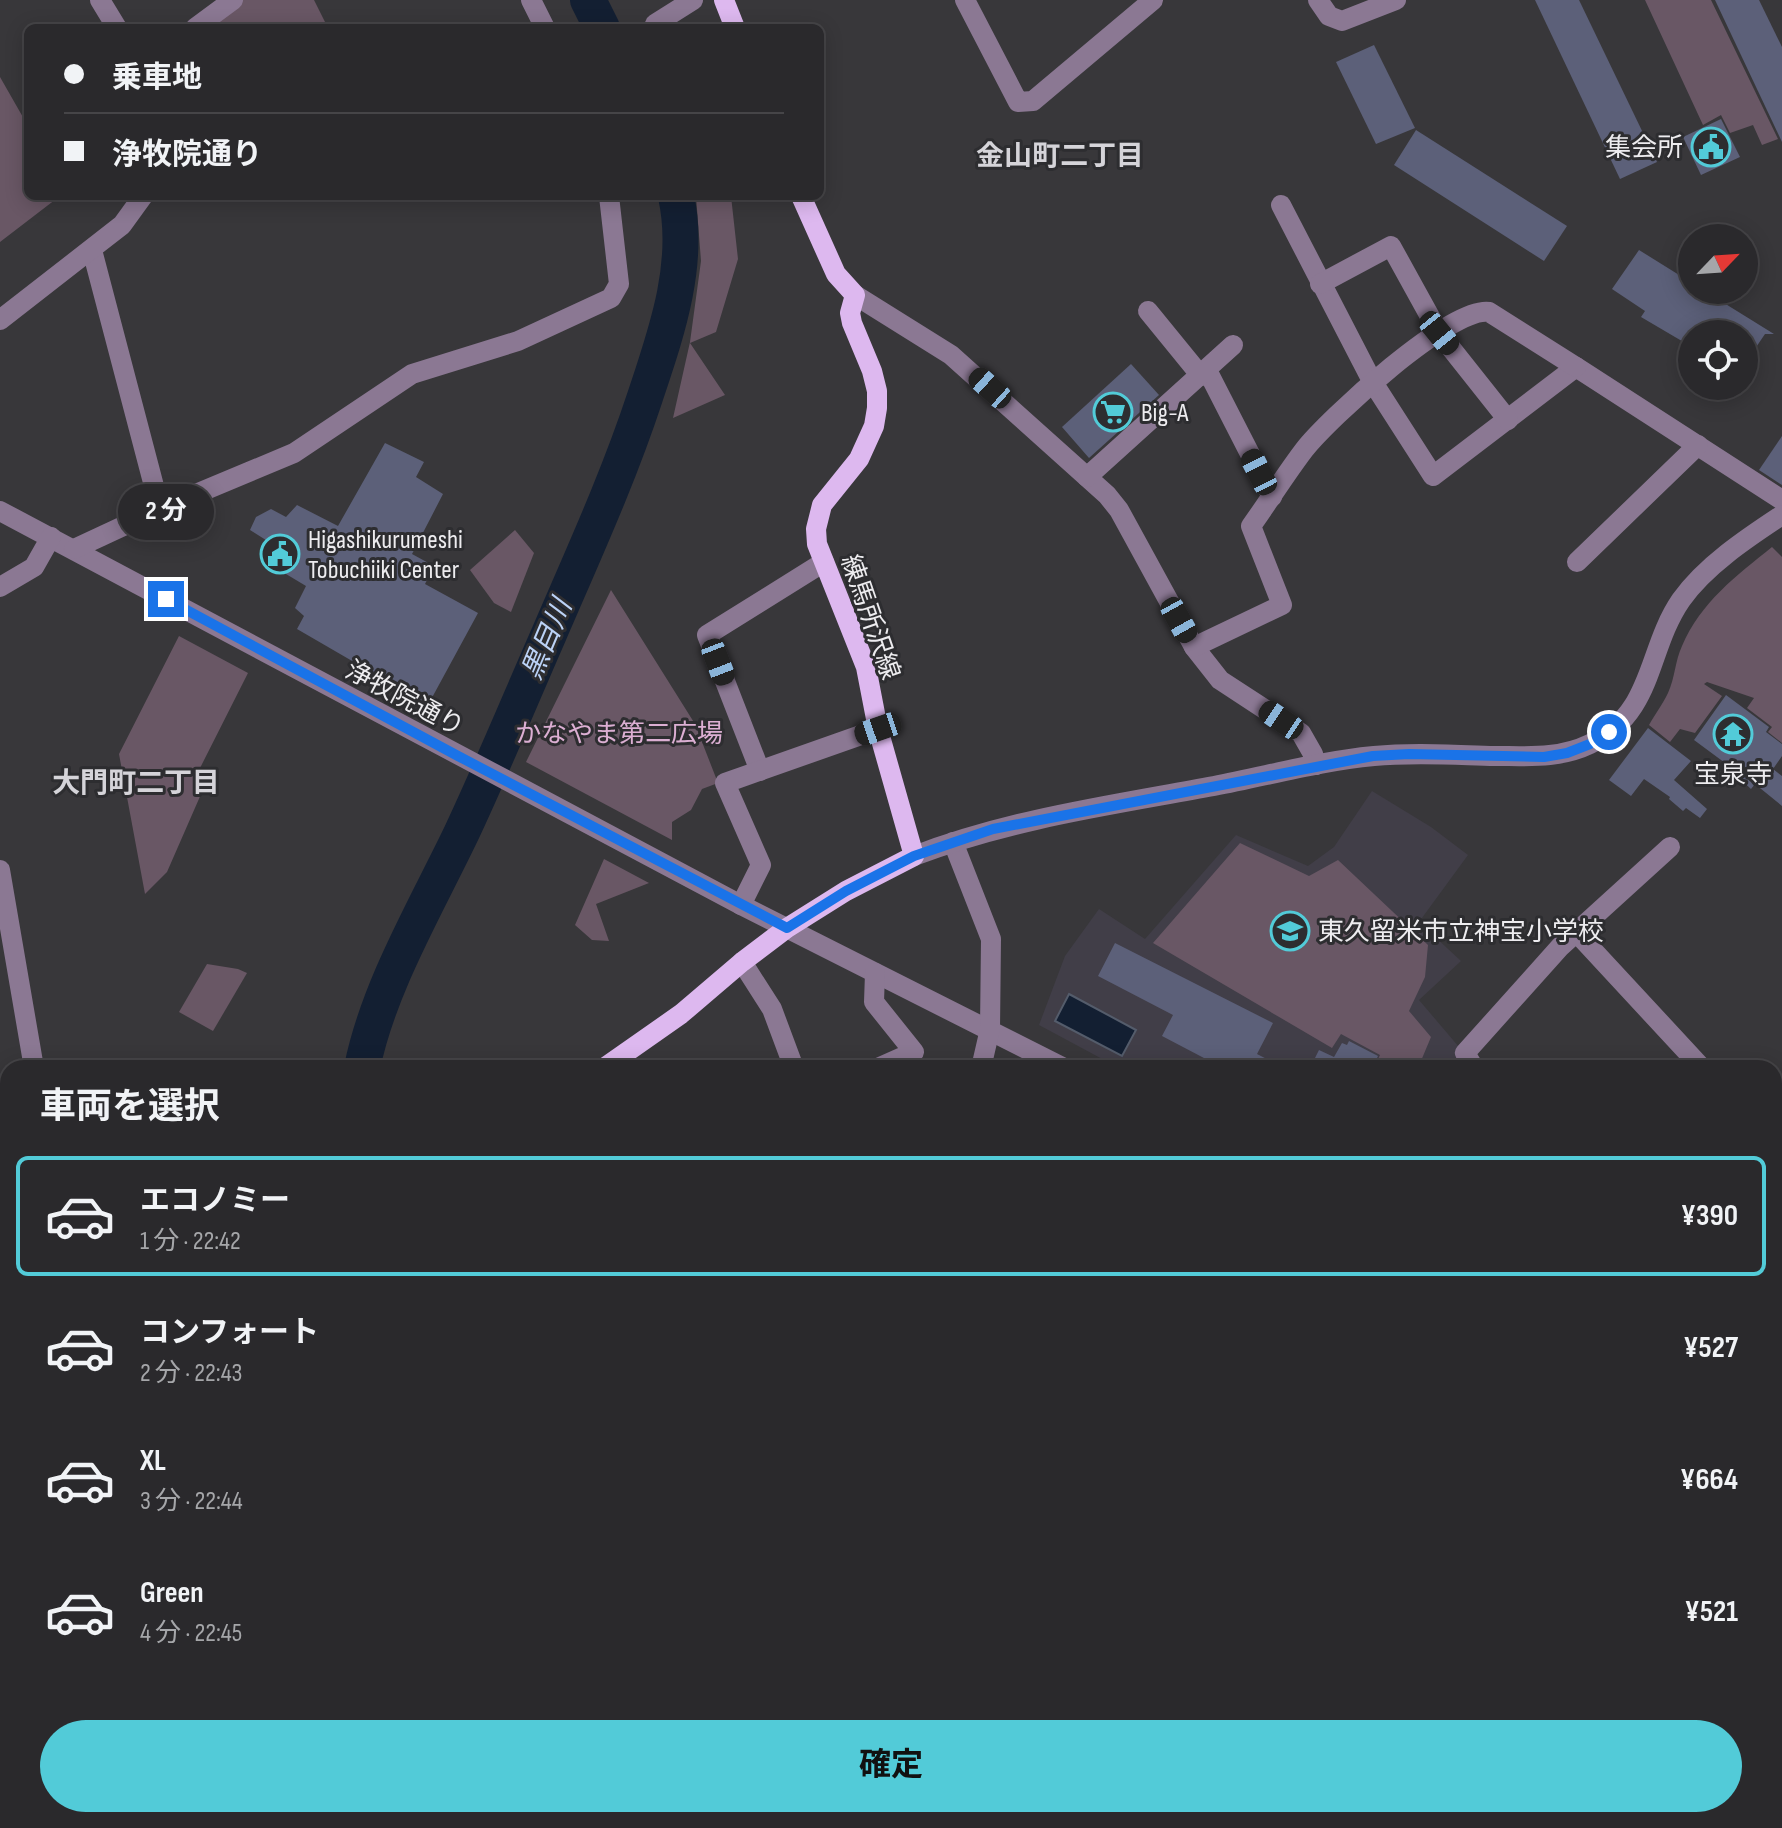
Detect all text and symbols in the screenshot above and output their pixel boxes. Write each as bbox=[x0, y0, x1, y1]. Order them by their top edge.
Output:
text: 乗車地 bbox=[112, 60, 202, 96]
public building icon: 集会所 bbox=[1690, 126, 1732, 168]
place label: 集会所 bbox=[1605, 133, 1683, 164]
text: 浄牧院通り bbox=[112, 137, 262, 173]
district label: 金山町二丁目 bbox=[976, 140, 1144, 173]
north arrow bbox=[1678, 224, 1758, 304]
map controls bbox=[1678, 224, 1758, 400]
car bbox=[1415, 307, 1463, 359]
button: locate bbox=[1678, 320, 1758, 400]
car bbox=[964, 363, 1016, 413]
supermarket icon: Big-A bbox=[1092, 391, 1134, 433]
place label: Big-A bbox=[1141, 398, 1189, 429]
car bbox=[1237, 445, 1281, 499]
callout: 2 分 bbox=[118, 483, 214, 539]
text: 2 分 bbox=[145, 496, 187, 527]
place label: Higashikurumeshi Tobuchiiki Center bbox=[308, 525, 463, 586]
public building icon: Higashikurumeshi Tobuchiiki Center bbox=[259, 533, 301, 575]
street label: 練馬所沢線 bbox=[834, 551, 905, 684]
route end bbox=[148, 581, 184, 617]
water label: 黒目川 bbox=[516, 592, 580, 685]
car bbox=[1157, 593, 1201, 647]
car bbox=[698, 635, 738, 689]
street label: 浄牧院通り bbox=[340, 655, 469, 744]
car bbox=[1254, 697, 1308, 743]
car bbox=[851, 710, 905, 748]
temple icon: 宝泉寺 bbox=[1712, 713, 1754, 755]
route start bbox=[1591, 714, 1627, 750]
park label: かなやま第二広場 bbox=[515, 719, 723, 750]
place label: 宝泉寺 bbox=[1694, 760, 1772, 791]
district label: 大門町二丁目 bbox=[52, 767, 220, 800]
school or university icon: 東久留米市立神宝小学校 bbox=[1269, 910, 1311, 952]
place label: 東久留米市立神宝小学校 bbox=[1318, 917, 1604, 948]
text: 車両を選択 bbox=[40, 1086, 220, 1129]
icon: car bbox=[44, 1180, 116, 1252]
text: エコノミー bbox=[140, 1183, 290, 1219]
text: ¥390 bbox=[1681, 1198, 1738, 1234]
text: 1 分 · 22:42 bbox=[140, 1226, 241, 1257]
icon: car bbox=[44, 1312, 116, 1384]
text: コンフォート bbox=[140, 1315, 319, 1351]
text: ¥527 bbox=[1683, 1330, 1738, 1366]
text: 2 分 · 22:43 bbox=[140, 1358, 243, 1389]
text: XL bbox=[140, 1443, 166, 1479]
icon: car bbox=[44, 1444, 116, 1516]
text: ¥664 bbox=[1680, 1462, 1738, 1498]
text: 3 分 · 22:44 bbox=[140, 1486, 243, 1517]
text: Green bbox=[140, 1575, 204, 1611]
icon: car bbox=[44, 1576, 116, 1648]
text: ¥521 bbox=[1684, 1594, 1738, 1630]
text: 4 分 · 22:45 bbox=[140, 1618, 242, 1649]
button: 確定 bbox=[40, 1720, 1742, 1812]

